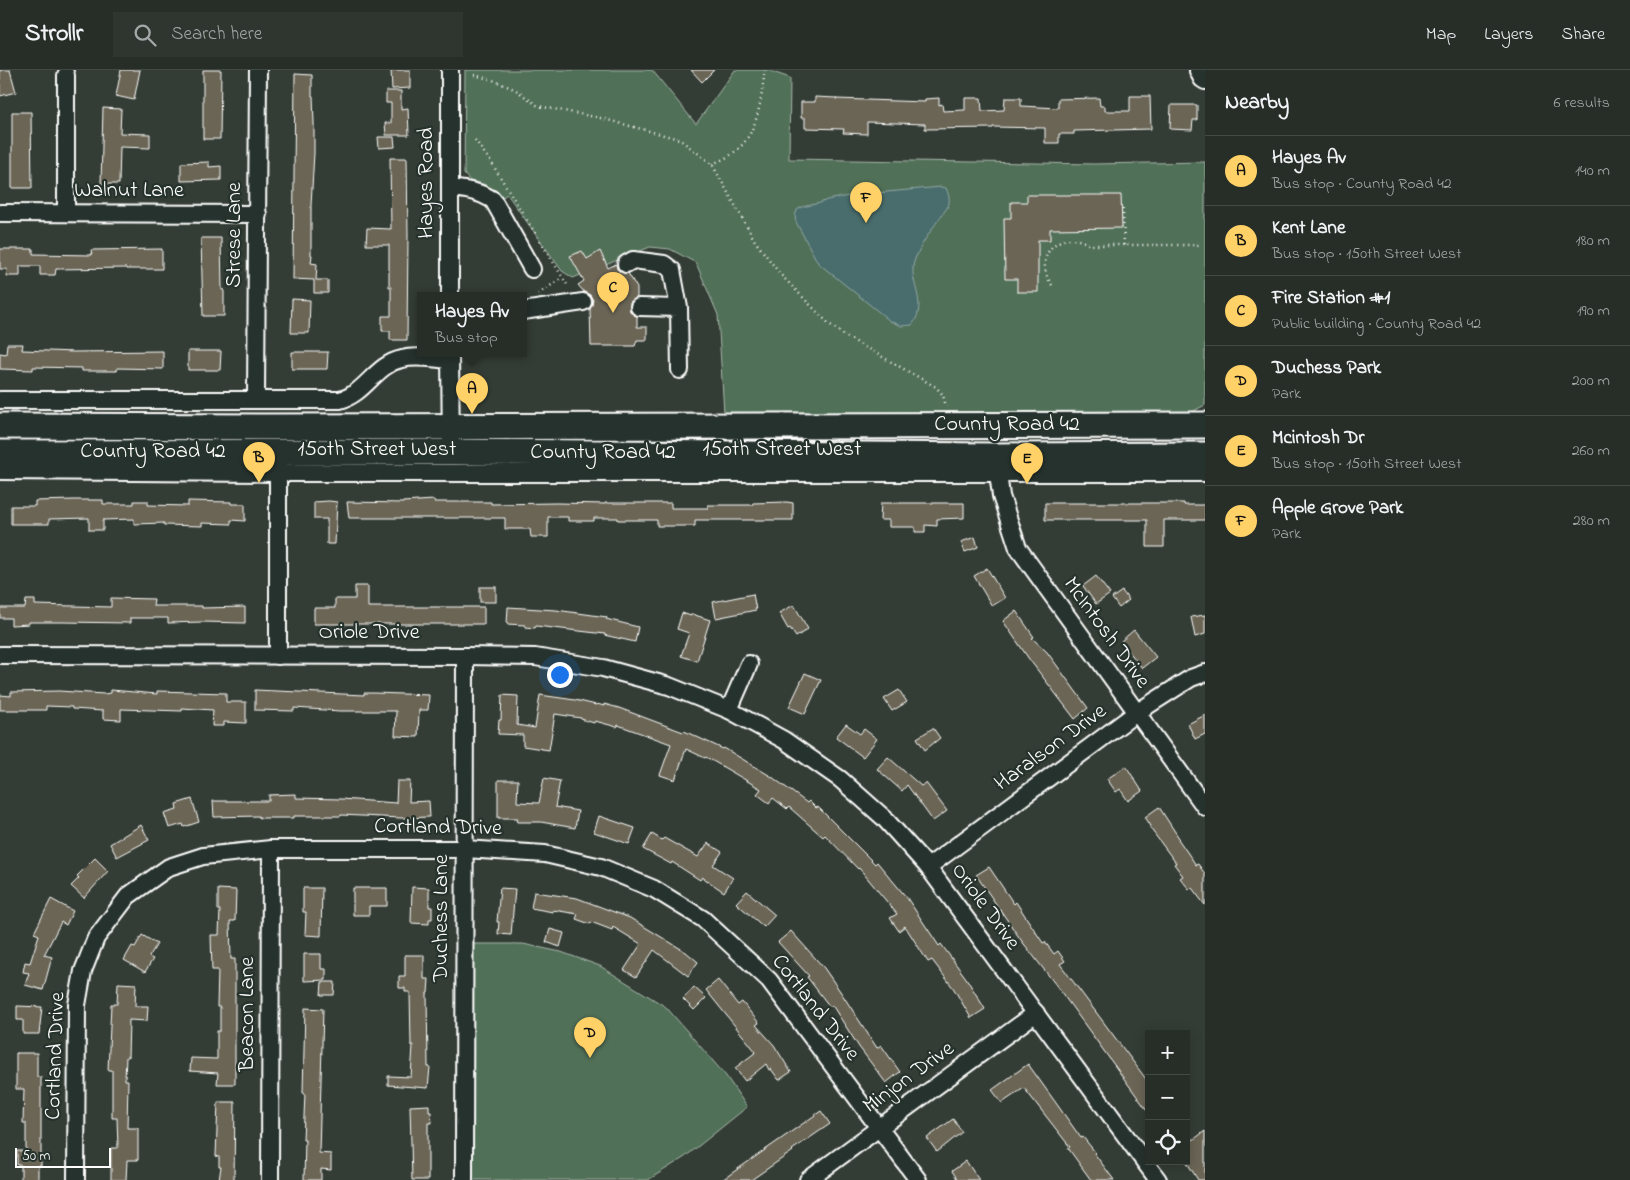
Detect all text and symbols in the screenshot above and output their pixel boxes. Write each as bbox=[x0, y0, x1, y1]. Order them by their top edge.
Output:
search box bbox=[113, 12, 463, 57]
text: Strollr bbox=[25, 17, 83, 52]
icon: search bbox=[131, 21, 159, 49]
text: Search here bbox=[171, 21, 262, 48]
text: Map bbox=[1426, 22, 1456, 48]
text: Layers bbox=[1484, 22, 1534, 48]
text: Share bbox=[1562, 22, 1605, 48]
text: Nearby bbox=[1225, 88, 1289, 118]
text: 6 results bbox=[1553, 91, 1610, 115]
street label: Hayes Road bbox=[411, 127, 444, 239]
text: Hayes Av bbox=[1272, 145, 1346, 172]
text: A bbox=[1236, 159, 1246, 183]
text: 140 m bbox=[1575, 159, 1610, 183]
text: Bus stop · County Road 42 bbox=[1272, 172, 1452, 196]
street label: Walnut Lane bbox=[74, 175, 184, 207]
street label: Strese Lane bbox=[219, 182, 251, 288]
pin: F bbox=[850, 182, 882, 223]
text: Kent Lane bbox=[1272, 215, 1345, 242]
text: B bbox=[1236, 229, 1246, 253]
text: 180 m bbox=[1576, 229, 1610, 253]
text: Bus stop · 150th Street West bbox=[1272, 242, 1462, 266]
pin: C bbox=[597, 272, 629, 313]
text: Fire Station #1 bbox=[1272, 285, 1390, 312]
popup bbox=[417, 292, 527, 357]
text: Hayes Av bbox=[435, 299, 509, 326]
text: C bbox=[1237, 299, 1245, 323]
text: 190 m bbox=[1577, 299, 1610, 323]
text: Public building · County Road 42 bbox=[1272, 312, 1481, 336]
text: Bus stop bbox=[435, 326, 498, 350]
text: Duchess Park bbox=[1272, 355, 1381, 382]
text: D bbox=[1235, 369, 1247, 393]
text: 200 m bbox=[1572, 369, 1610, 393]
pin: A bbox=[456, 373, 488, 414]
text: Park bbox=[1272, 382, 1301, 406]
street label: County Road 42 bbox=[934, 409, 1080, 442]
text: Mcintosh Dr bbox=[1272, 425, 1364, 452]
street label: 150th Street West bbox=[298, 434, 457, 466]
street label: 150th Street West bbox=[703, 434, 862, 466]
street label: County Road 42 bbox=[80, 436, 226, 469]
street label: County Road 42 bbox=[530, 437, 676, 470]
text: E bbox=[1236, 439, 1246, 463]
text: 260 m bbox=[1572, 439, 1610, 463]
pin: B bbox=[243, 442, 275, 483]
pin: E bbox=[1011, 443, 1043, 484]
text: Bus stop · 150th Street West bbox=[1272, 452, 1462, 476]
text: Apple Grove Park bbox=[1272, 495, 1403, 522]
text: F bbox=[1236, 509, 1246, 533]
text: 280 m bbox=[1573, 509, 1610, 533]
text: Park bbox=[1272, 522, 1301, 546]
street label: McIntosh Drive bbox=[1055, 571, 1158, 696]
street label: Oriole Drive bbox=[318, 617, 420, 649]
your location bbox=[547, 662, 573, 688]
street label: Haralson Drive bbox=[988, 696, 1114, 800]
street label: Cortland Drive bbox=[374, 811, 502, 845]
street label: Duchess Lane bbox=[426, 854, 458, 983]
street label: Oriole Drive bbox=[942, 857, 1028, 957]
street label: Cortland Drive bbox=[763, 948, 867, 1068]
street label: Beacon Lane bbox=[232, 956, 264, 1072]
street label: Cortland Drive bbox=[38, 991, 74, 1120]
pin: D bbox=[574, 1017, 606, 1058]
map controls bbox=[1145, 1030, 1190, 1165]
button: + bbox=[1145, 1030, 1190, 1075]
street label: Minjon Drive bbox=[857, 1034, 962, 1122]
button: − bbox=[1145, 1075, 1190, 1120]
button: locate bbox=[1145, 1120, 1190, 1165]
scale bar bbox=[15, 1145, 111, 1168]
text: 50 m bbox=[22, 1146, 50, 1167]

